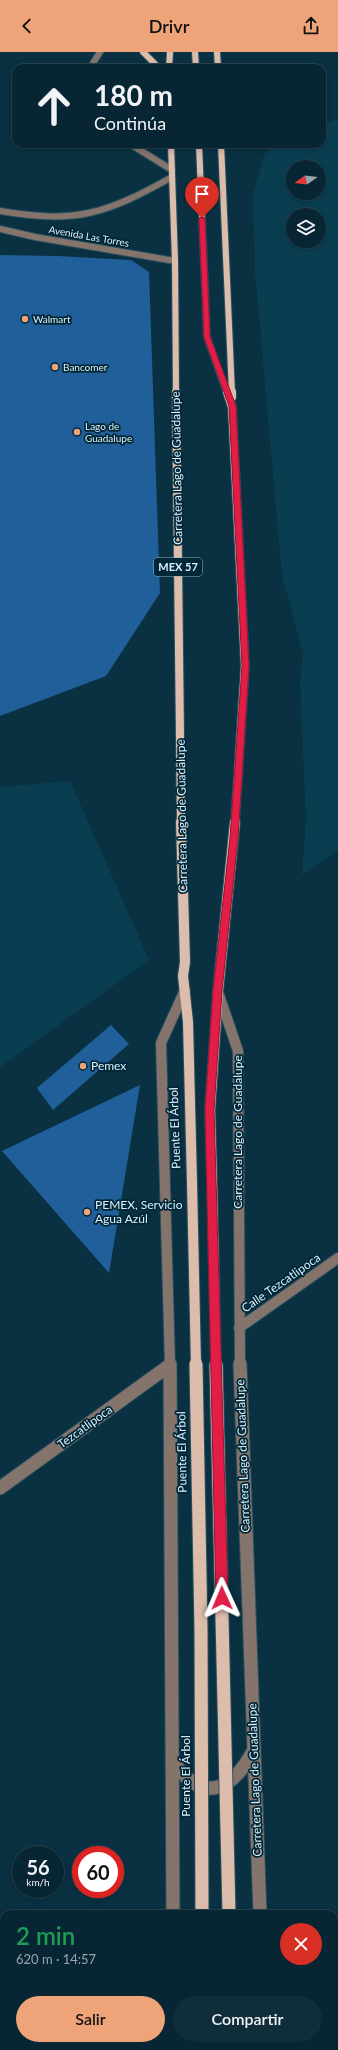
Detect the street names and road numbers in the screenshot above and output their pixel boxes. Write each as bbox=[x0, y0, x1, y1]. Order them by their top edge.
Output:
street label: Avenida Las Torres bbox=[48, 223, 130, 249]
street label: Carretera Lago de Guadalupe bbox=[168, 391, 185, 545]
road number: MEX 57 bbox=[154, 558, 202, 576]
street label: Carretera Lago de Guadalupe bbox=[173, 739, 190, 893]
street label: Carretera Lago de Guadalupe bbox=[230, 1055, 245, 1209]
street label: Puente El Árbol bbox=[166, 1087, 183, 1169]
street label: Calle Tezcatlipoca bbox=[238, 1250, 323, 1315]
street label: Carretera Lago de Guadalupe bbox=[232, 1379, 253, 1533]
street label: Tezcatlipoca bbox=[54, 1402, 115, 1452]
street label: Puente El Árbol bbox=[173, 1411, 190, 1493]
street label: Carretera Lago de Guadalupe bbox=[244, 1703, 265, 1857]
street label: Puente El Árbol bbox=[178, 1735, 193, 1817]

